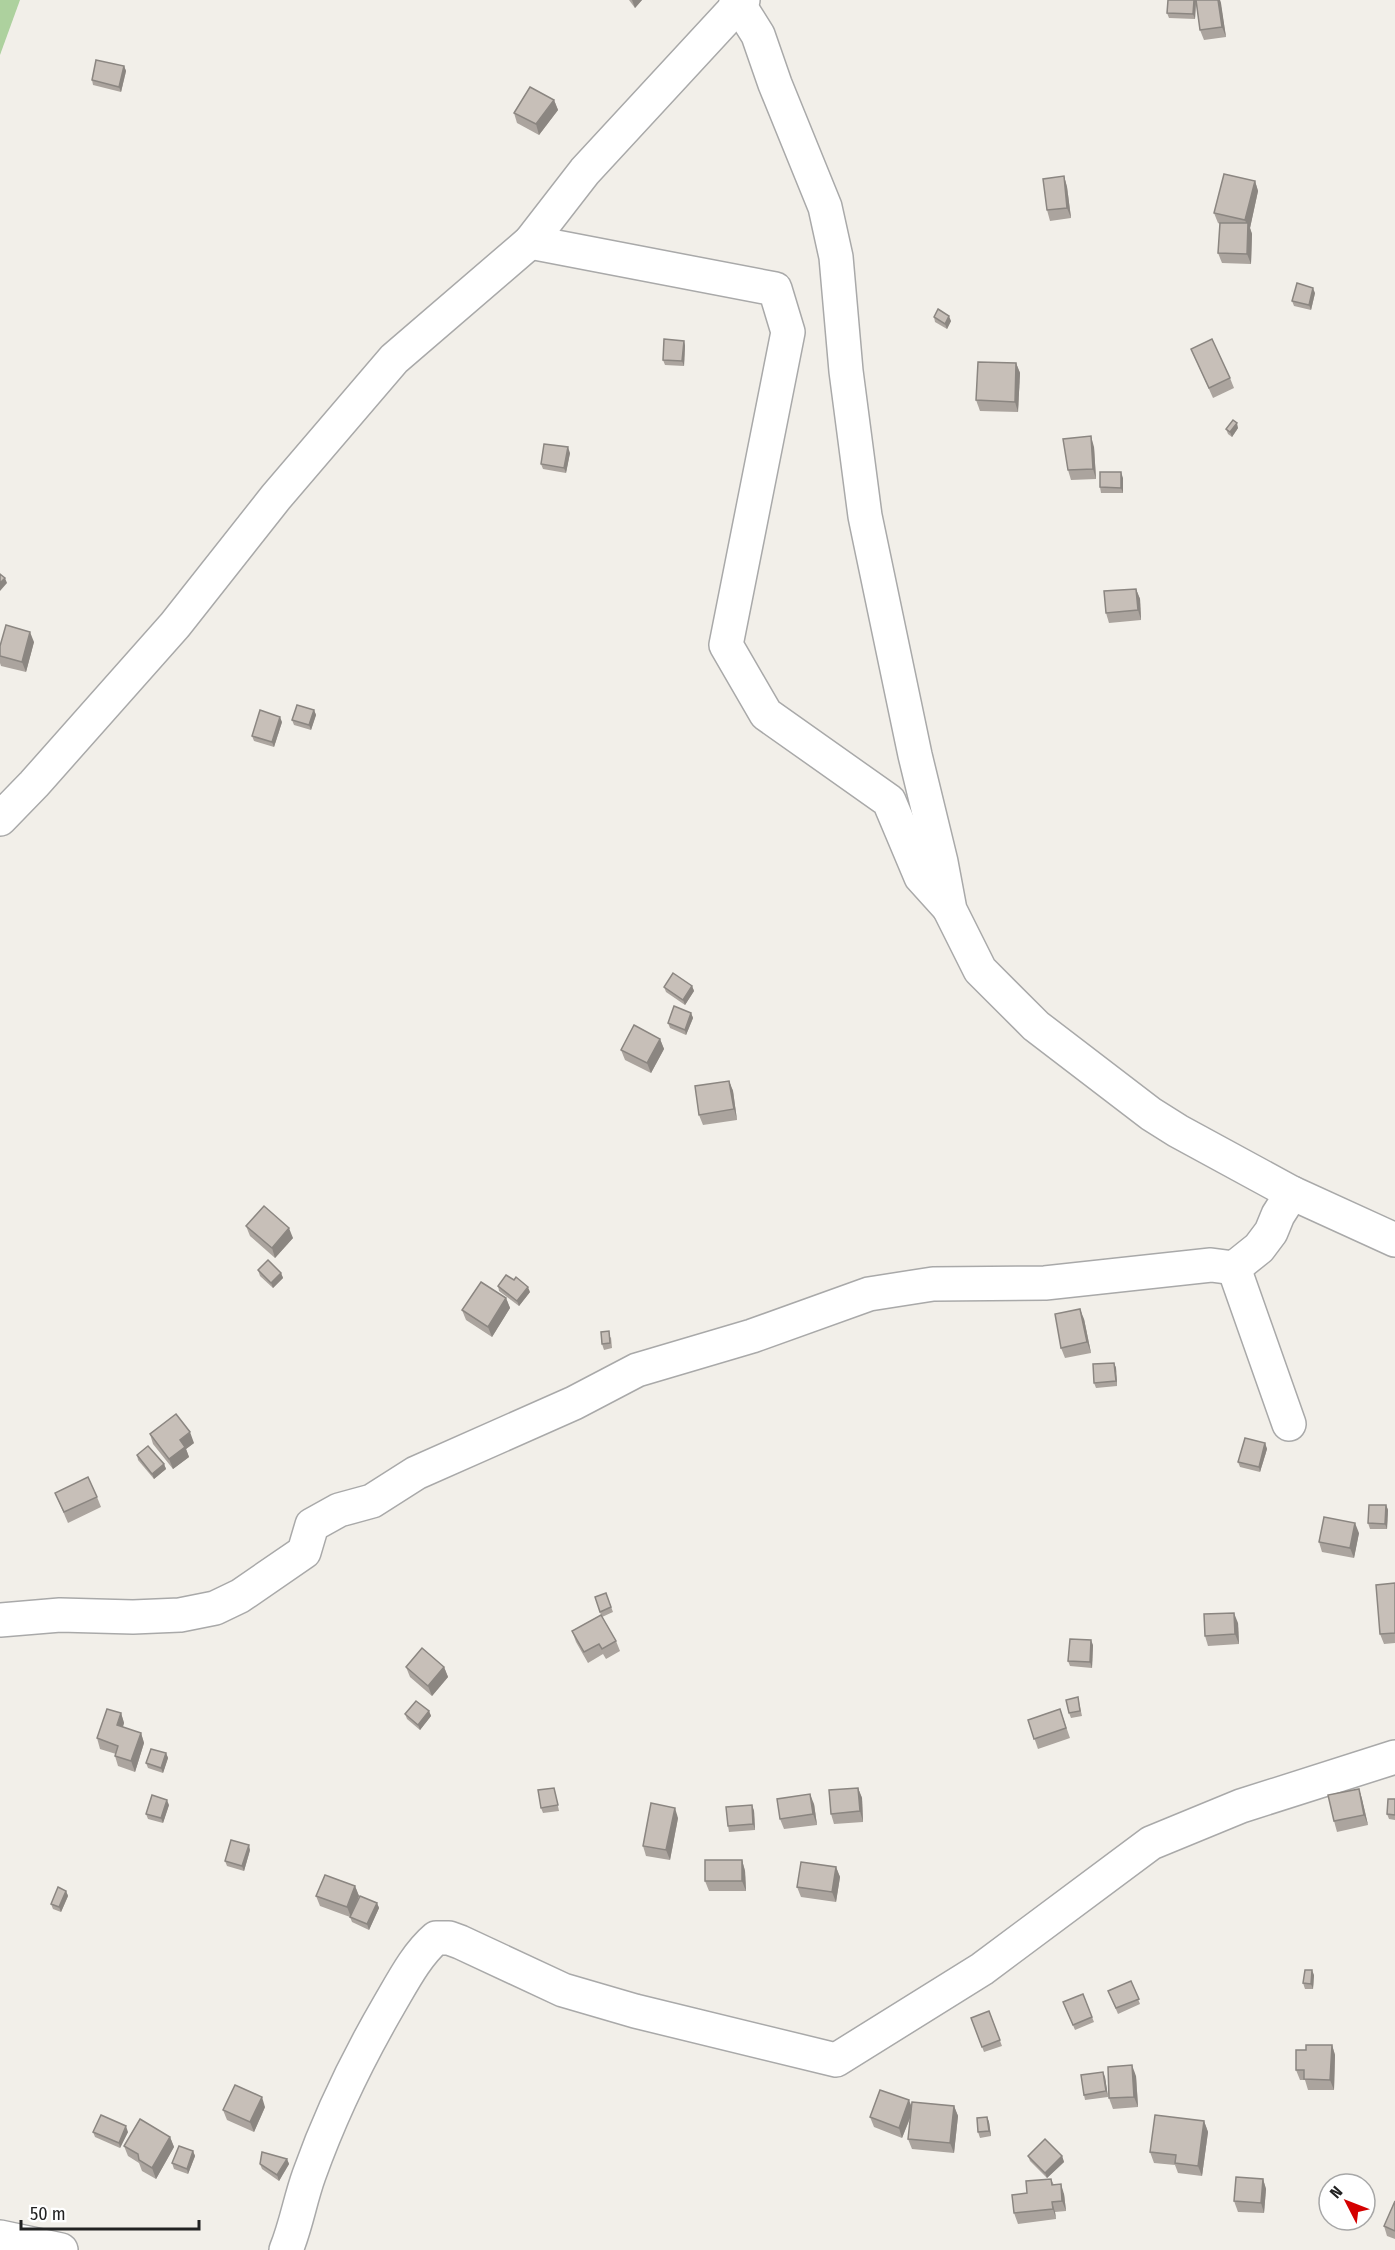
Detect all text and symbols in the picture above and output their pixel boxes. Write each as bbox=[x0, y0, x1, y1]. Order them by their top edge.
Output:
north arrow bbox=[1317, 2172, 1377, 2232]
text: N bbox=[1326, 2182, 1346, 2202]
scale bar bbox=[21, 2193, 200, 2231]
text: 50 m bbox=[30, 2203, 66, 2225]

